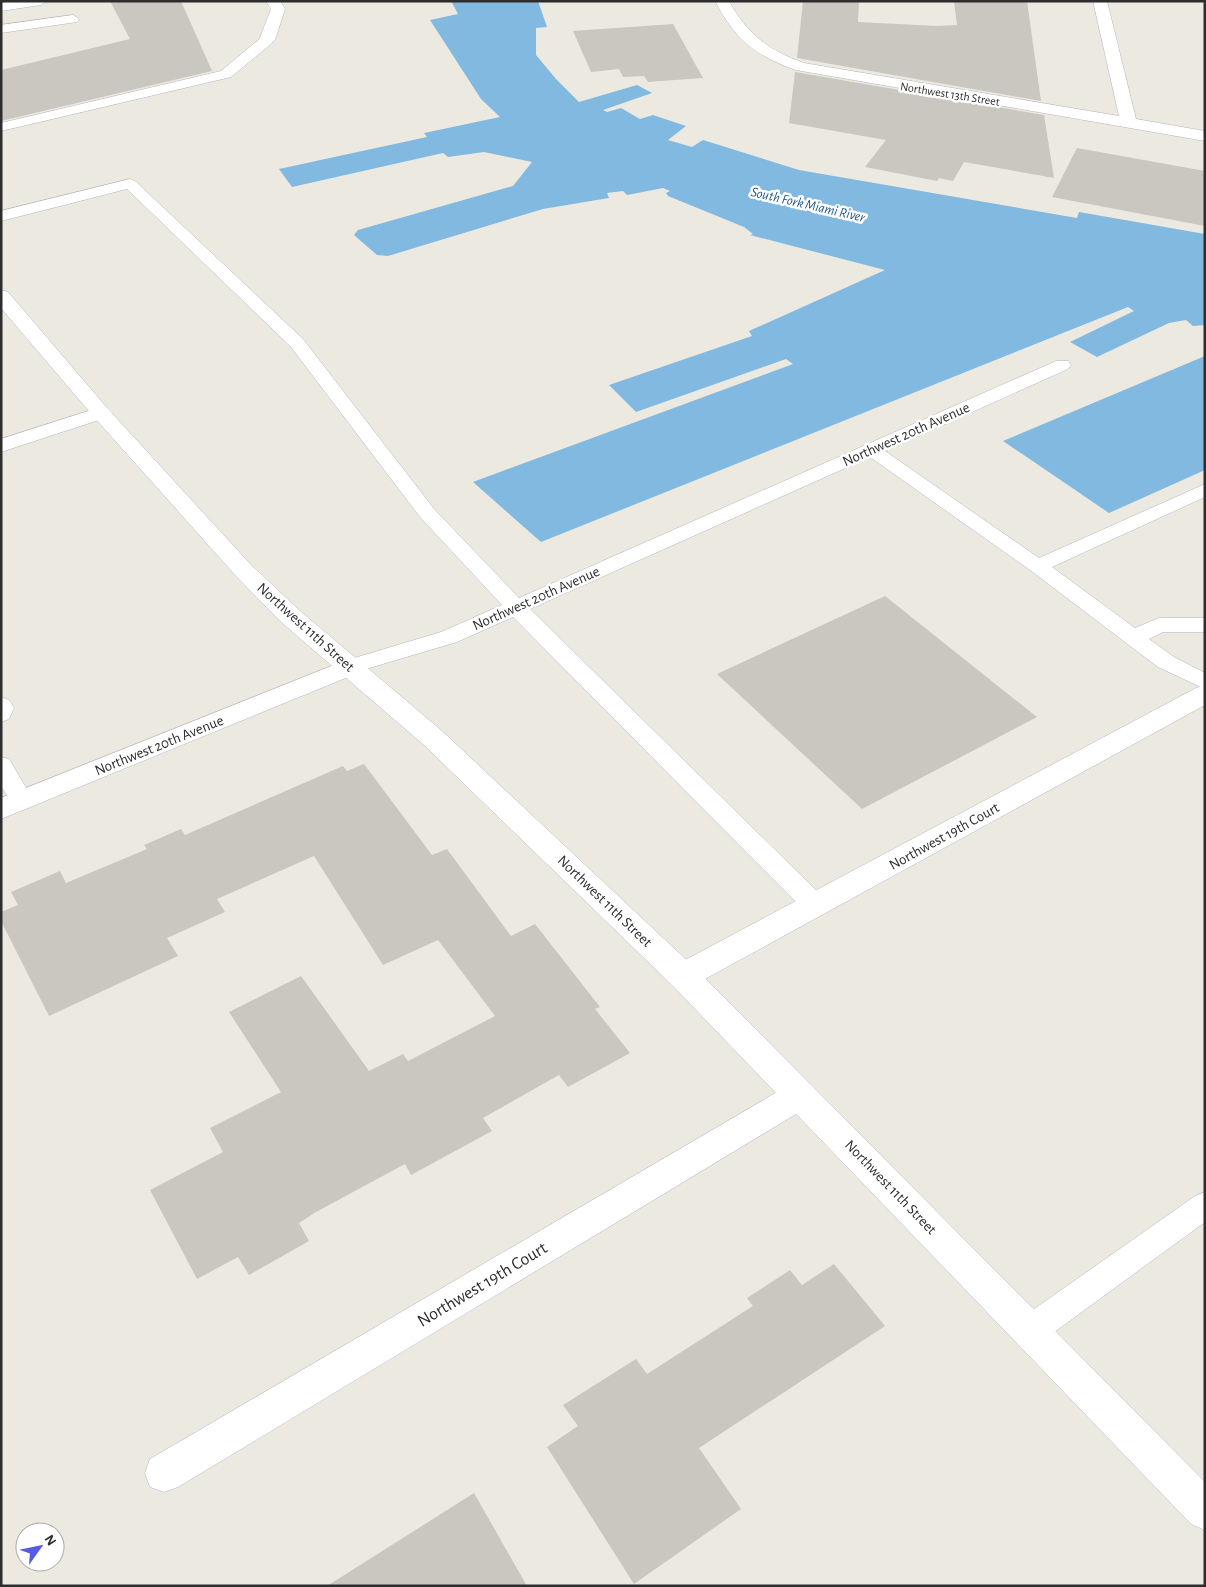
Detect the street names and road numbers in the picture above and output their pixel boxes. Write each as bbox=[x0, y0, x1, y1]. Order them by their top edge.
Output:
street label: Northwest 13th Street bbox=[899, 80, 1001, 108]
street label: Northwest 20th Avenue bbox=[840, 400, 972, 469]
street label: Northwest 20th Avenue bbox=[470, 564, 602, 633]
street label: Northwest 11th Street bbox=[254, 580, 357, 675]
street label: Northwest 20th Avenue bbox=[93, 713, 226, 778]
street label: Northwest 19th Court bbox=[887, 800, 1002, 873]
street label: Northwest 11th Street bbox=[555, 853, 655, 950]
street label: Northwest 11th Street bbox=[842, 1137, 939, 1238]
street label: Northwest 19th Court bbox=[415, 1239, 551, 1331]

